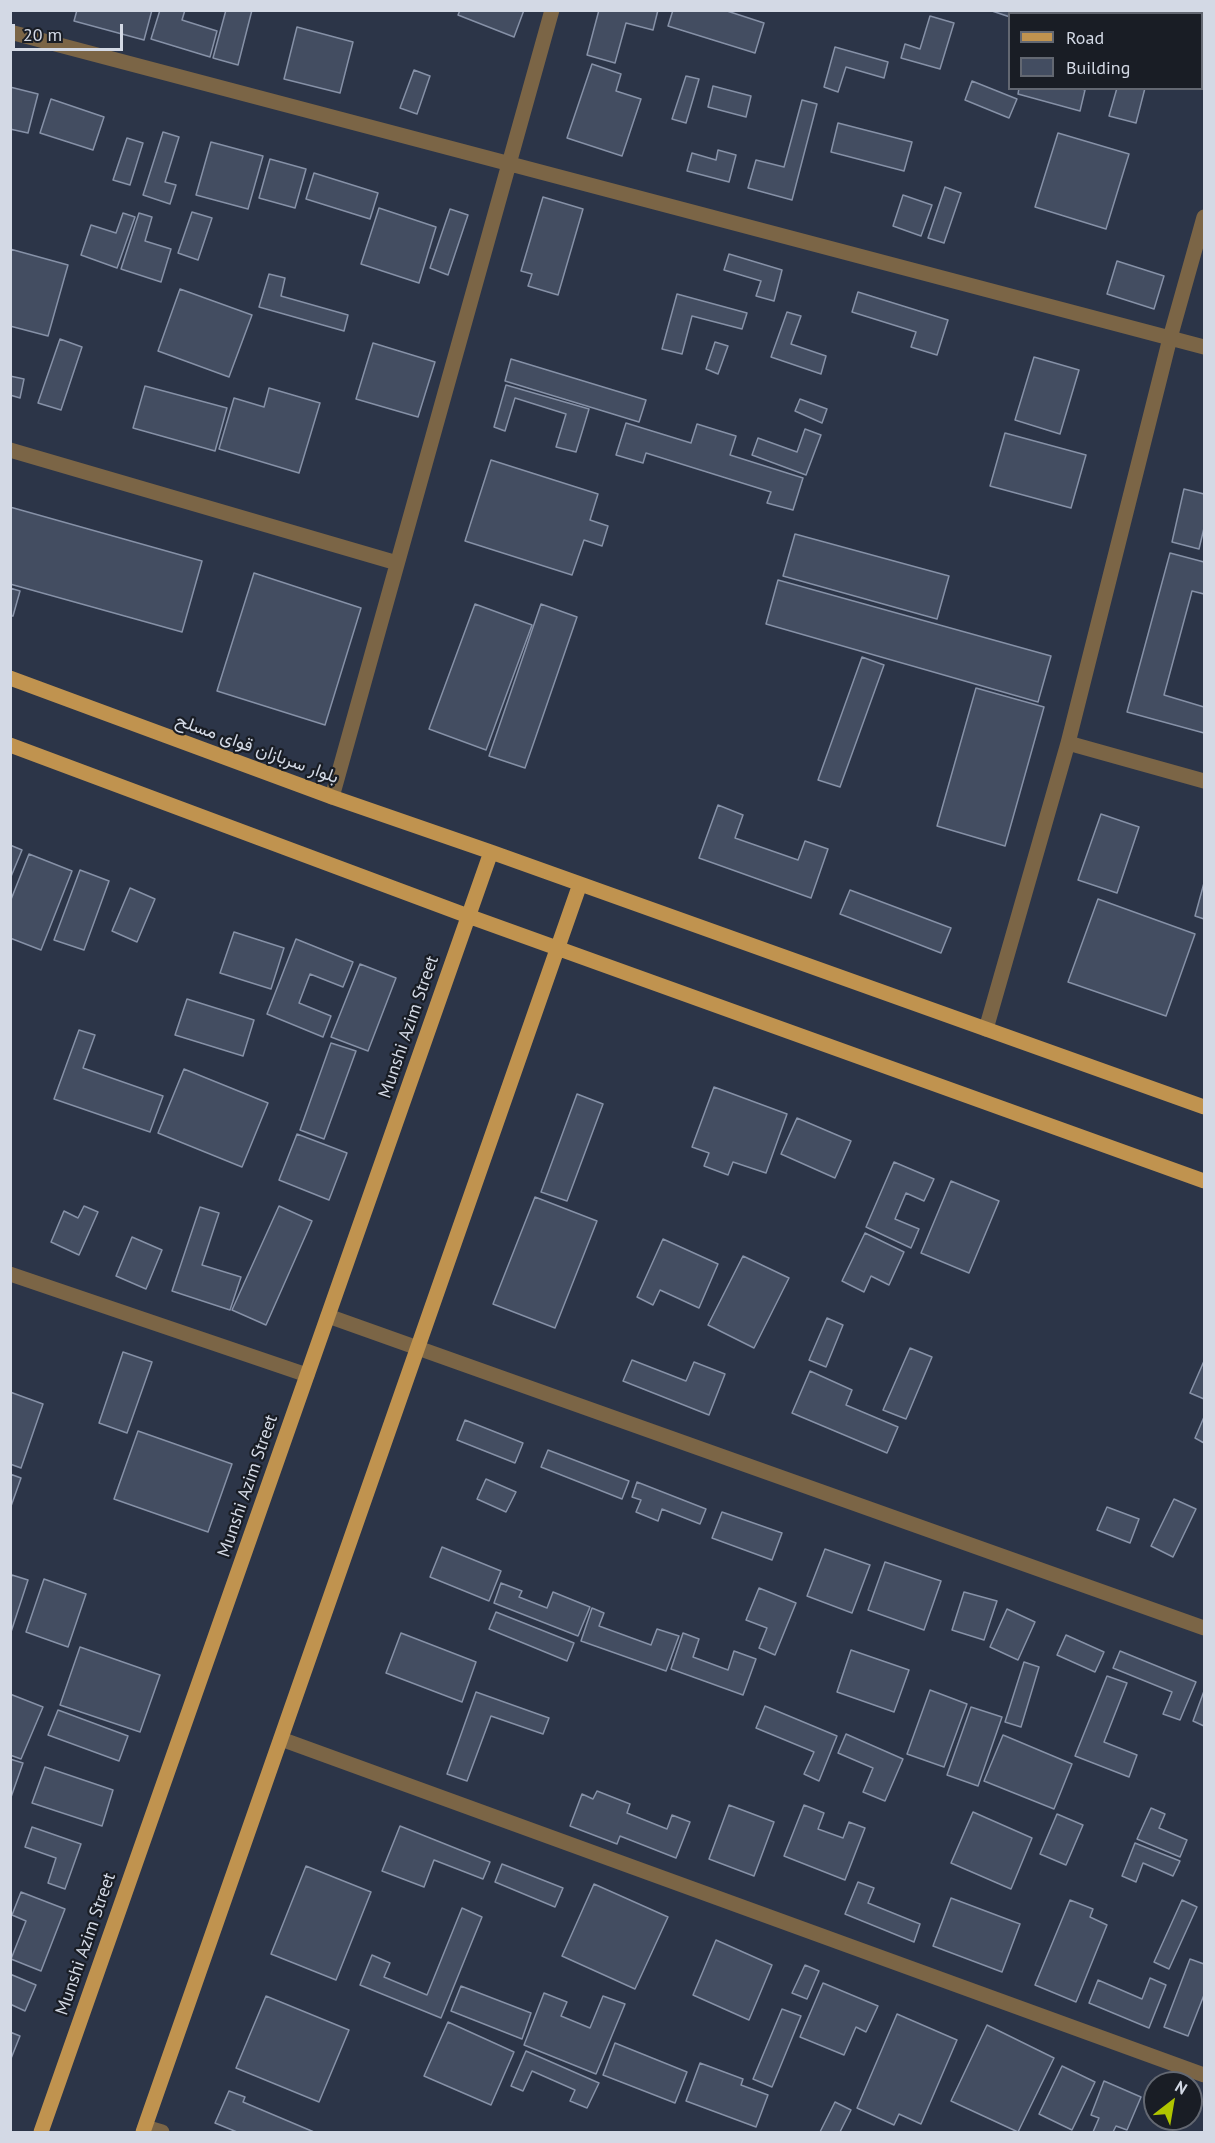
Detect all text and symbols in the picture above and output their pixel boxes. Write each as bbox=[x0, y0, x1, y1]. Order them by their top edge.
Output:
scale bar bbox=[15, 12, 126, 50]
legend bbox=[1008, 12, 1203, 90]
text: 20 m bbox=[23, 23, 62, 46]
text: Road bbox=[1066, 26, 1104, 49]
text: Building bbox=[1066, 56, 1130, 79]
street label: بلوار سربازان قوای مسلح bbox=[173, 709, 341, 789]
street label: Munshi Azim Street bbox=[374, 953, 444, 1101]
street label: Munshi Azim Street bbox=[213, 1412, 283, 1560]
street label: Munshi Azim Street bbox=[51, 1870, 121, 2018]
north arrow bbox=[1143, 2071, 1203, 2131]
text: N bbox=[1172, 2076, 1191, 2099]

